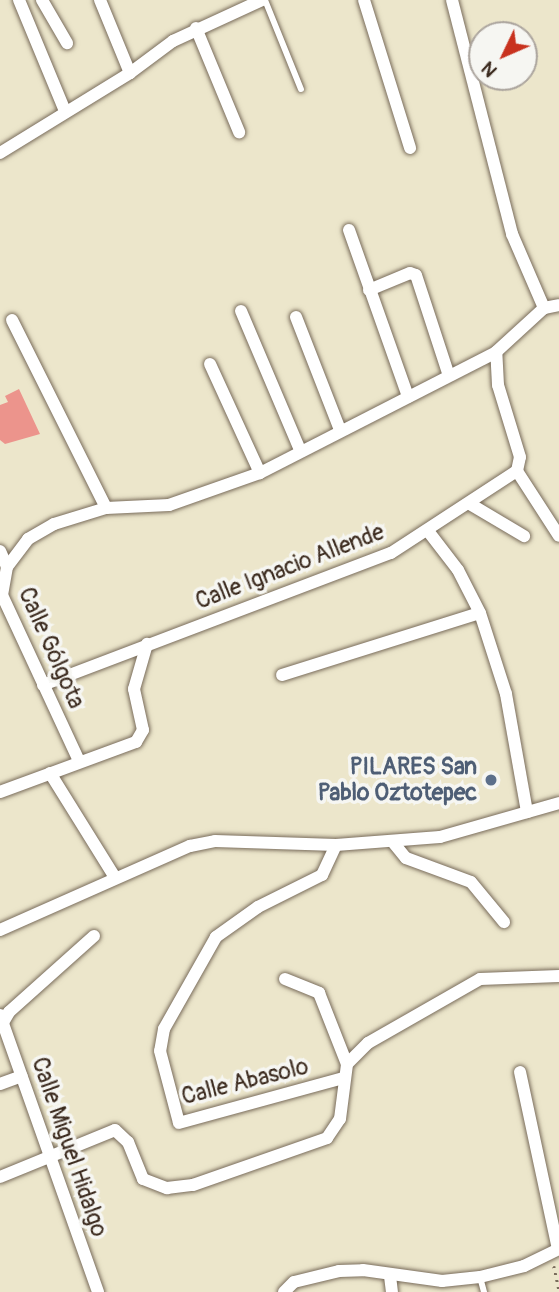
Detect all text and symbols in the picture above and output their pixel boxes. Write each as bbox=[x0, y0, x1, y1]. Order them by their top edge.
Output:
north arrow bbox=[468, 21, 538, 91]
text: N bbox=[476, 56, 502, 82]
street label: Calle Ignacio Allende bbox=[192, 518, 388, 616]
street label: Calle Gólgota bbox=[12, 583, 90, 713]
place label: PILARES San Pablo Oztotepec bbox=[318, 753, 477, 807]
marker: PILARES San Pablo Oztotepec bbox=[483, 772, 499, 788]
street label: Calle Abasolo bbox=[179, 1053, 311, 1111]
street label: Calle Miguel Hidalgo bbox=[25, 1054, 113, 1240]

